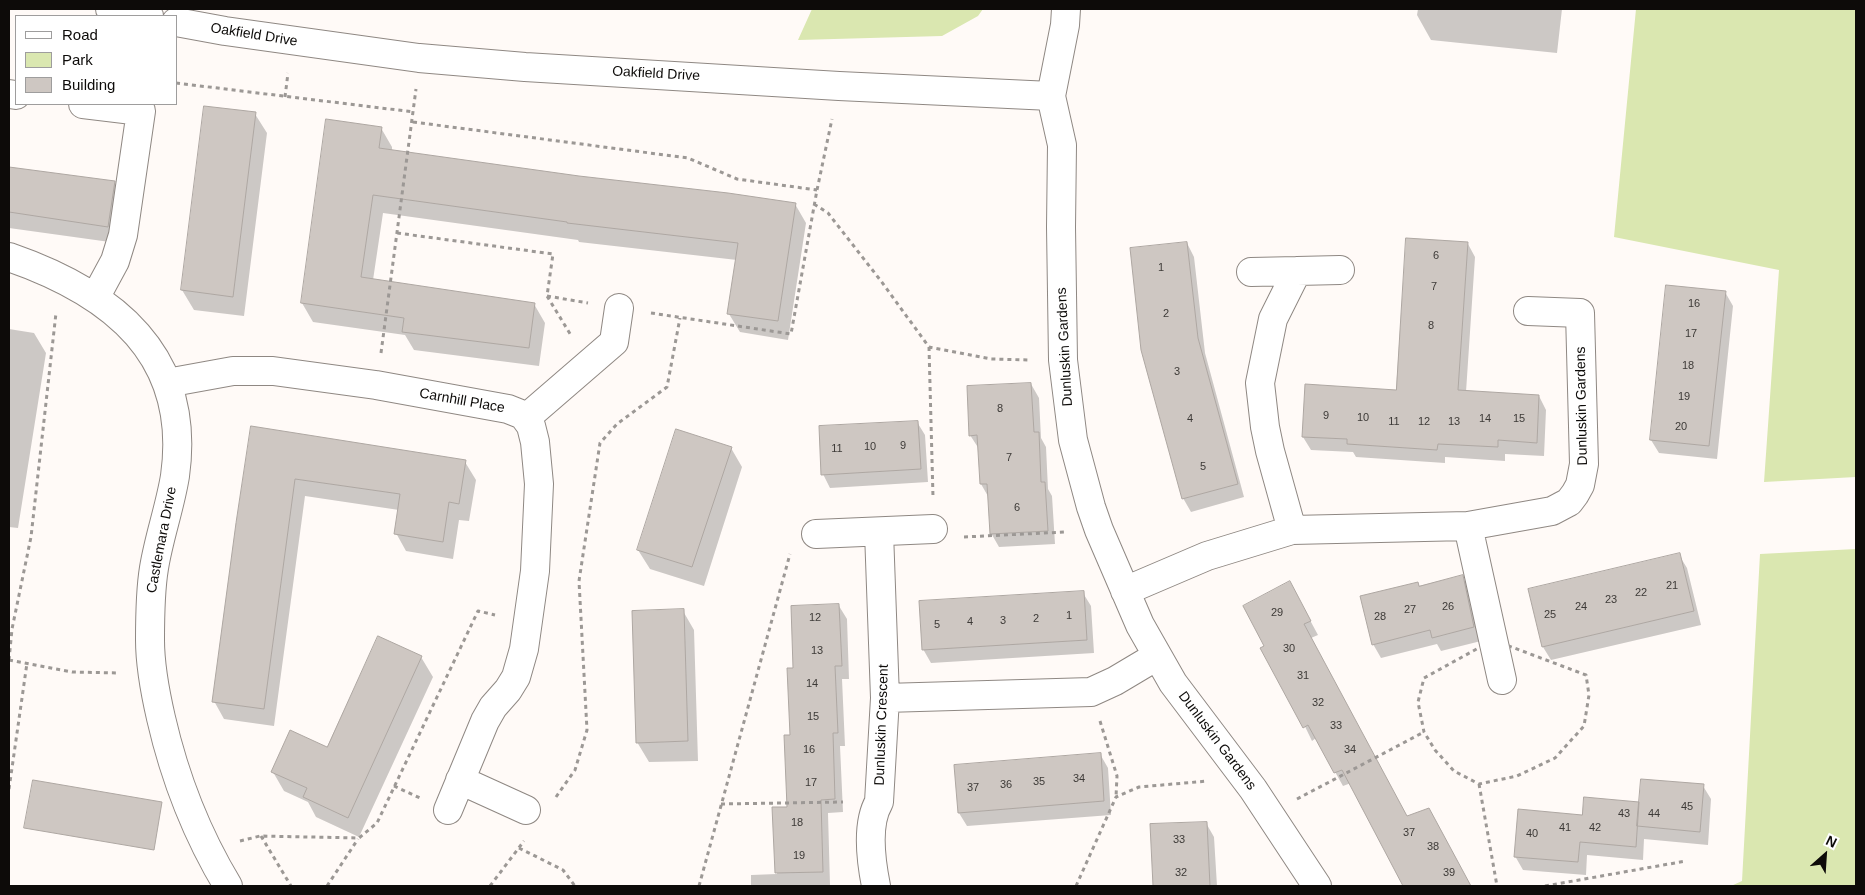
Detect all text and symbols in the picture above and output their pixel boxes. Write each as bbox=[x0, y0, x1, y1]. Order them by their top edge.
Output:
legend bbox=[15, 15, 178, 105]
street label: Oakfield Drive bbox=[209, 20, 299, 50]
text: Road bbox=[62, 26, 98, 43]
text: Park bbox=[62, 51, 93, 68]
street label: Oakfield Drive bbox=[612, 63, 700, 85]
text: Building bbox=[62, 76, 115, 93]
house number: 6 bbox=[1433, 249, 1439, 263]
house number: 1 bbox=[1158, 261, 1164, 275]
house number: 7 bbox=[1431, 280, 1437, 294]
street label: Dunluskin Gardens bbox=[1053, 287, 1077, 407]
house number: 16 bbox=[1688, 297, 1700, 311]
house number: 2 bbox=[1163, 307, 1169, 321]
house number: 8 bbox=[1428, 319, 1434, 333]
house number: 17 bbox=[1685, 327, 1697, 341]
street label: Dunluskin Gardens bbox=[1573, 346, 1591, 466]
house number: 18 bbox=[1682, 359, 1694, 373]
house number: 3 bbox=[1174, 365, 1180, 379]
street label: Carnhill Place bbox=[418, 385, 506, 417]
house number: 19 bbox=[1678, 390, 1690, 404]
house number: 8 bbox=[997, 402, 1003, 416]
house number: 9 bbox=[1323, 409, 1329, 423]
house number: 10 bbox=[1357, 411, 1369, 425]
house number: 4 bbox=[1187, 412, 1193, 426]
house number: 14 bbox=[1479, 412, 1491, 426]
house number: 15 bbox=[1513, 412, 1525, 426]
house number: 11 bbox=[1388, 415, 1400, 429]
house number: 12 bbox=[1418, 415, 1430, 429]
house number: 13 bbox=[1448, 415, 1460, 429]
house number: 20 bbox=[1675, 420, 1687, 434]
house number: 9 bbox=[900, 439, 906, 453]
house number: 10 bbox=[864, 440, 876, 454]
house number: 11 bbox=[831, 442, 843, 456]
house number: 7 bbox=[1006, 451, 1012, 465]
house number: 5 bbox=[1200, 460, 1206, 474]
street label: Castlemara Drive bbox=[143, 485, 181, 595]
house number: 6 bbox=[1014, 501, 1020, 515]
house number: 21 bbox=[1666, 579, 1678, 593]
house number: 22 bbox=[1635, 586, 1647, 600]
house number: 23 bbox=[1605, 593, 1617, 607]
house number: 26 bbox=[1442, 600, 1454, 614]
house number: 24 bbox=[1575, 600, 1587, 614]
house number: 27 bbox=[1404, 603, 1416, 617]
house number: 29 bbox=[1271, 606, 1283, 620]
house number: 25 bbox=[1544, 608, 1556, 622]
house number: 1 bbox=[1066, 609, 1072, 623]
house number: 28 bbox=[1374, 610, 1386, 624]
house number: 12 bbox=[809, 611, 821, 625]
house number: 2 bbox=[1033, 612, 1039, 626]
house number: 3 bbox=[1000, 614, 1006, 628]
house number: 4 bbox=[967, 615, 973, 629]
house number: 5 bbox=[934, 618, 940, 632]
house number: 30 bbox=[1283, 642, 1295, 656]
house number: 13 bbox=[811, 644, 823, 658]
street label: Dunluskin Crescent bbox=[871, 664, 893, 786]
house number: 31 bbox=[1297, 669, 1309, 683]
house number: 14 bbox=[806, 677, 818, 691]
street label: Dunluskin Gardens bbox=[1174, 688, 1260, 794]
house number: 32 bbox=[1312, 696, 1324, 710]
house number: 15 bbox=[807, 710, 819, 724]
house number: 33 bbox=[1330, 719, 1342, 733]
house number: 16 bbox=[803, 743, 815, 757]
house number: 34 bbox=[1344, 743, 1356, 757]
house number: 34 bbox=[1073, 772, 1085, 786]
house number: 35 bbox=[1033, 775, 1045, 789]
house number: 17 bbox=[805, 776, 817, 790]
house number: 36 bbox=[1000, 778, 1012, 792]
house number: 37 bbox=[967, 781, 979, 795]
house number: 45 bbox=[1681, 800, 1693, 814]
house number: 43 bbox=[1618, 807, 1630, 821]
house number: 44 bbox=[1648, 807, 1660, 821]
house number: 18 bbox=[791, 816, 803, 830]
house number: 41 bbox=[1559, 821, 1571, 835]
house number: 42 bbox=[1589, 821, 1601, 835]
house number: 37 bbox=[1403, 826, 1415, 840]
house number: 40 bbox=[1526, 827, 1538, 841]
north arrow bbox=[1800, 830, 1850, 880]
text: N bbox=[1824, 832, 1840, 851]
house number: 33 bbox=[1173, 833, 1185, 847]
house number: 38 bbox=[1427, 840, 1439, 854]
house number: 19 bbox=[793, 849, 805, 863]
house number: 32 bbox=[1175, 866, 1187, 880]
house number: 39 bbox=[1443, 866, 1455, 880]

